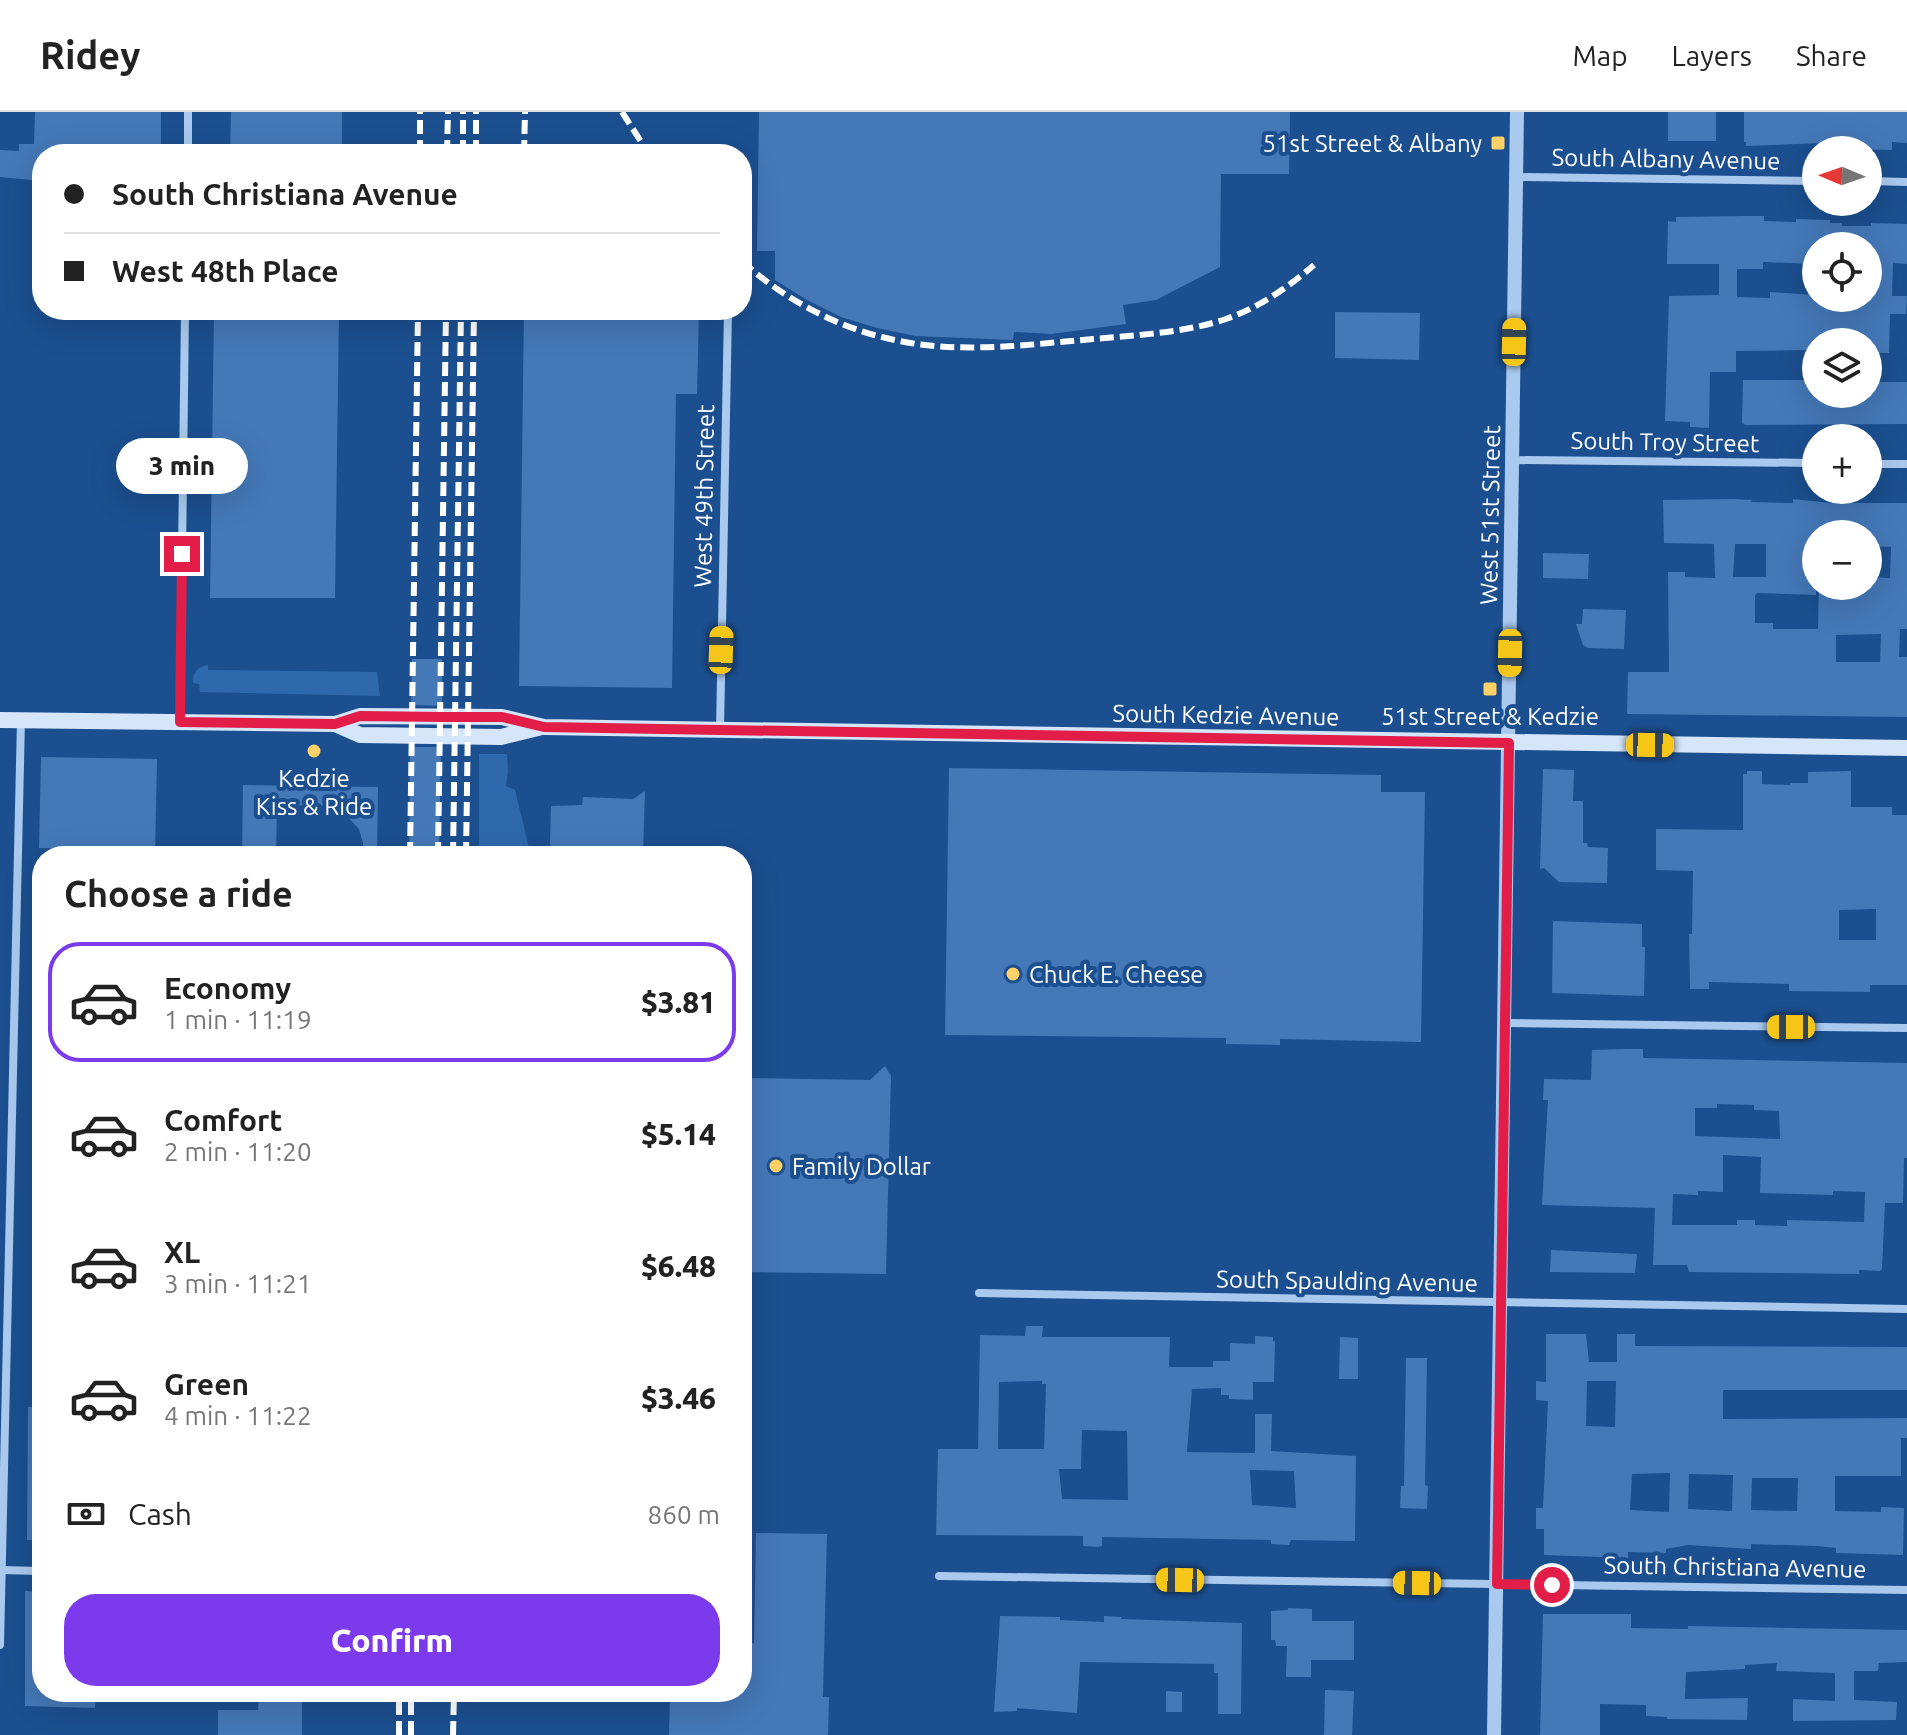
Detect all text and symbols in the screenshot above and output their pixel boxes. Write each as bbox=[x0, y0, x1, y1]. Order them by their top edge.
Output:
text: Ridey bbox=[40, 34, 140, 76]
text: Map bbox=[1572, 40, 1628, 71]
text: Layers bbox=[1672, 40, 1752, 71]
text: Share bbox=[1796, 40, 1867, 71]
place label: 51st Street & Albany bbox=[1263, 130, 1482, 157]
marker: 51st Street & Albany bbox=[1489, 134, 1507, 152]
north arrow bbox=[1802, 136, 1882, 216]
map controls bbox=[1802, 136, 1882, 600]
street label: South Albany Avenue bbox=[1551, 144, 1781, 174]
text: South Christiana Avenue bbox=[112, 177, 458, 211]
button: locate bbox=[1802, 232, 1882, 312]
text: West 48th Place bbox=[112, 254, 338, 288]
car bbox=[1502, 318, 1526, 366]
button: layers bbox=[1802, 328, 1882, 408]
street label: West 49th Street bbox=[689, 404, 719, 588]
street label: West 51st Street bbox=[1475, 424, 1505, 605]
button: + bbox=[1802, 424, 1882, 504]
street label: South Troy Street bbox=[1570, 427, 1760, 457]
callout: 3 min bbox=[116, 438, 248, 494]
text: 3 min bbox=[149, 451, 215, 480]
button: − bbox=[1802, 520, 1882, 600]
route end bbox=[164, 536, 200, 572]
car bbox=[708, 626, 734, 674]
car bbox=[1498, 629, 1522, 677]
marker: 51st Street & Kedzie bbox=[1481, 680, 1499, 698]
street label: South Kedzie Avenue bbox=[1112, 700, 1340, 730]
place label: 51st Street & Kedzie bbox=[1381, 703, 1599, 730]
car bbox=[1626, 733, 1674, 757]
marker: Kedzie Kiss & Ride bbox=[305, 742, 323, 760]
place label: Kedzie Kiss & Ride bbox=[256, 765, 372, 820]
text: Choose a ride bbox=[64, 873, 293, 914]
place label: Chuck E. Cheese bbox=[1029, 961, 1204, 988]
marker: Chuck E. Cheese bbox=[1004, 965, 1022, 983]
icon: car bbox=[68, 966, 140, 1038]
text: Economy bbox=[164, 971, 291, 1005]
text: $3.81 bbox=[641, 985, 716, 1019]
text: 1 min · 11:19 bbox=[164, 1005, 312, 1034]
car bbox=[1767, 1015, 1815, 1039]
icon: car bbox=[68, 1098, 140, 1170]
text: Comfort bbox=[164, 1103, 282, 1137]
text: $5.14 bbox=[641, 1117, 716, 1151]
text: 2 min · 11:20 bbox=[164, 1137, 312, 1166]
place label: Family Dollar bbox=[792, 1153, 931, 1180]
marker: Family Dollar bbox=[767, 1157, 785, 1175]
icon: car bbox=[68, 1230, 140, 1302]
text: XL bbox=[164, 1235, 200, 1269]
text: $6.48 bbox=[641, 1249, 716, 1283]
street label: South Spaulding Avenue bbox=[1216, 1265, 1478, 1297]
text: 3 min · 11:21 bbox=[164, 1269, 312, 1298]
icon: car bbox=[68, 1362, 140, 1434]
text: Green bbox=[164, 1367, 249, 1401]
text: $3.46 bbox=[641, 1381, 716, 1415]
text: 4 min · 11:22 bbox=[164, 1401, 312, 1430]
icon: cash bbox=[64, 1492, 108, 1536]
text: Cash bbox=[128, 1497, 192, 1531]
text: 860 m bbox=[648, 1500, 720, 1529]
street label: South Christiana Avenue bbox=[1603, 1551, 1867, 1583]
route start bbox=[1534, 1567, 1570, 1603]
car bbox=[1156, 1568, 1204, 1592]
car bbox=[1393, 1571, 1441, 1595]
button: Confirm bbox=[64, 1594, 720, 1686]

